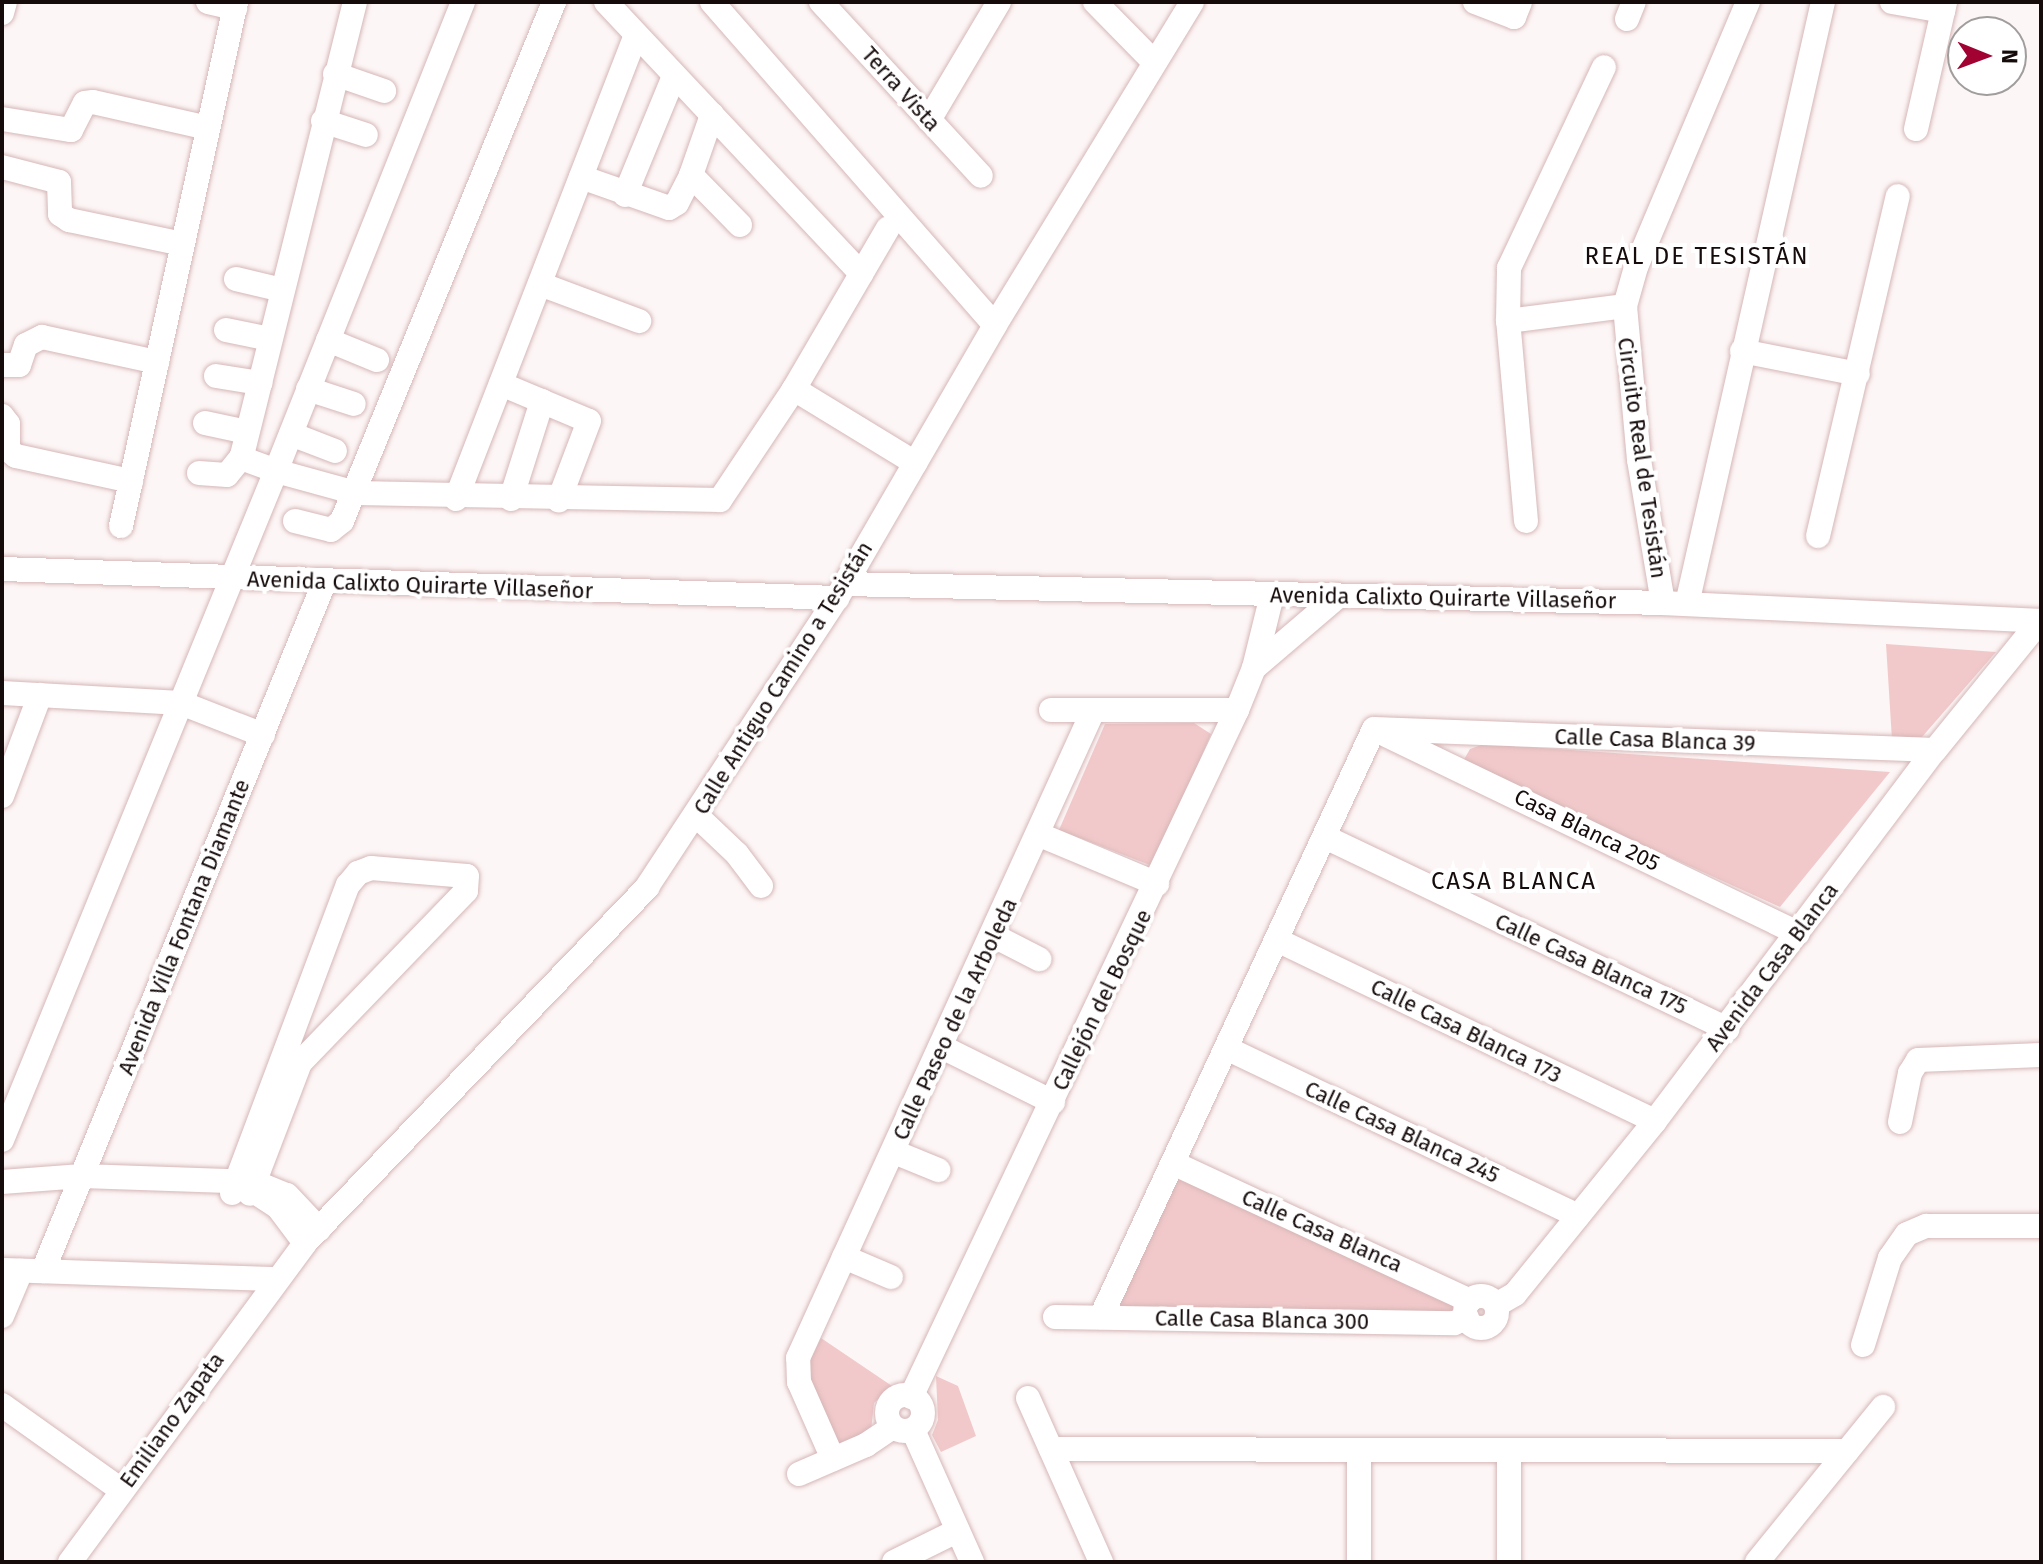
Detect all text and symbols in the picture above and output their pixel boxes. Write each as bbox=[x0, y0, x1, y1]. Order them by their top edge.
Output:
north arrow bbox=[1947, 16, 2027, 96]
street label: Terra Vista bbox=[856, 41, 946, 137]
text: N bbox=[1996, 49, 2023, 64]
district label: REAL DE TESISTÁN bbox=[1584, 243, 1810, 271]
street label: Circuito Real de Tesistán bbox=[1612, 336, 1672, 580]
street label: Calle Antiguo Camino a Tesistán bbox=[688, 537, 878, 819]
street label: Avenida Calixto Quirarte Villaseñor bbox=[247, 566, 593, 604]
street label: Avenida Calixto Quirarte Villaseñor bbox=[1270, 582, 1616, 614]
street label: Calle Casa Blanca 39 bbox=[1554, 723, 1756, 757]
street label: Avenida Villa Fontana Diamante bbox=[113, 775, 255, 1079]
street label: Casa Blanca 205 bbox=[1510, 783, 1664, 877]
district label: CASA BLANCA bbox=[1431, 868, 1597, 896]
street label: Avenida Casa Blanca bbox=[1700, 878, 1844, 1056]
street label: Calle Paseo de la Arboleda bbox=[887, 894, 1023, 1144]
street label: Callejón del Bosque bbox=[1047, 905, 1157, 1095]
street label: Calle Casa Blanca 175 bbox=[1491, 908, 1691, 1020]
street label: Calle Casa Blanca 173 bbox=[1366, 973, 1566, 1089]
street label: Calle Casa Blanca 245 bbox=[1301, 1075, 1503, 1189]
street label: Calle Casa Blanca bbox=[1238, 1184, 1406, 1278]
street label: Calle Casa Blanca 300 bbox=[1155, 1305, 1369, 1335]
street label: Emiliano Zapata bbox=[114, 1347, 230, 1493]

